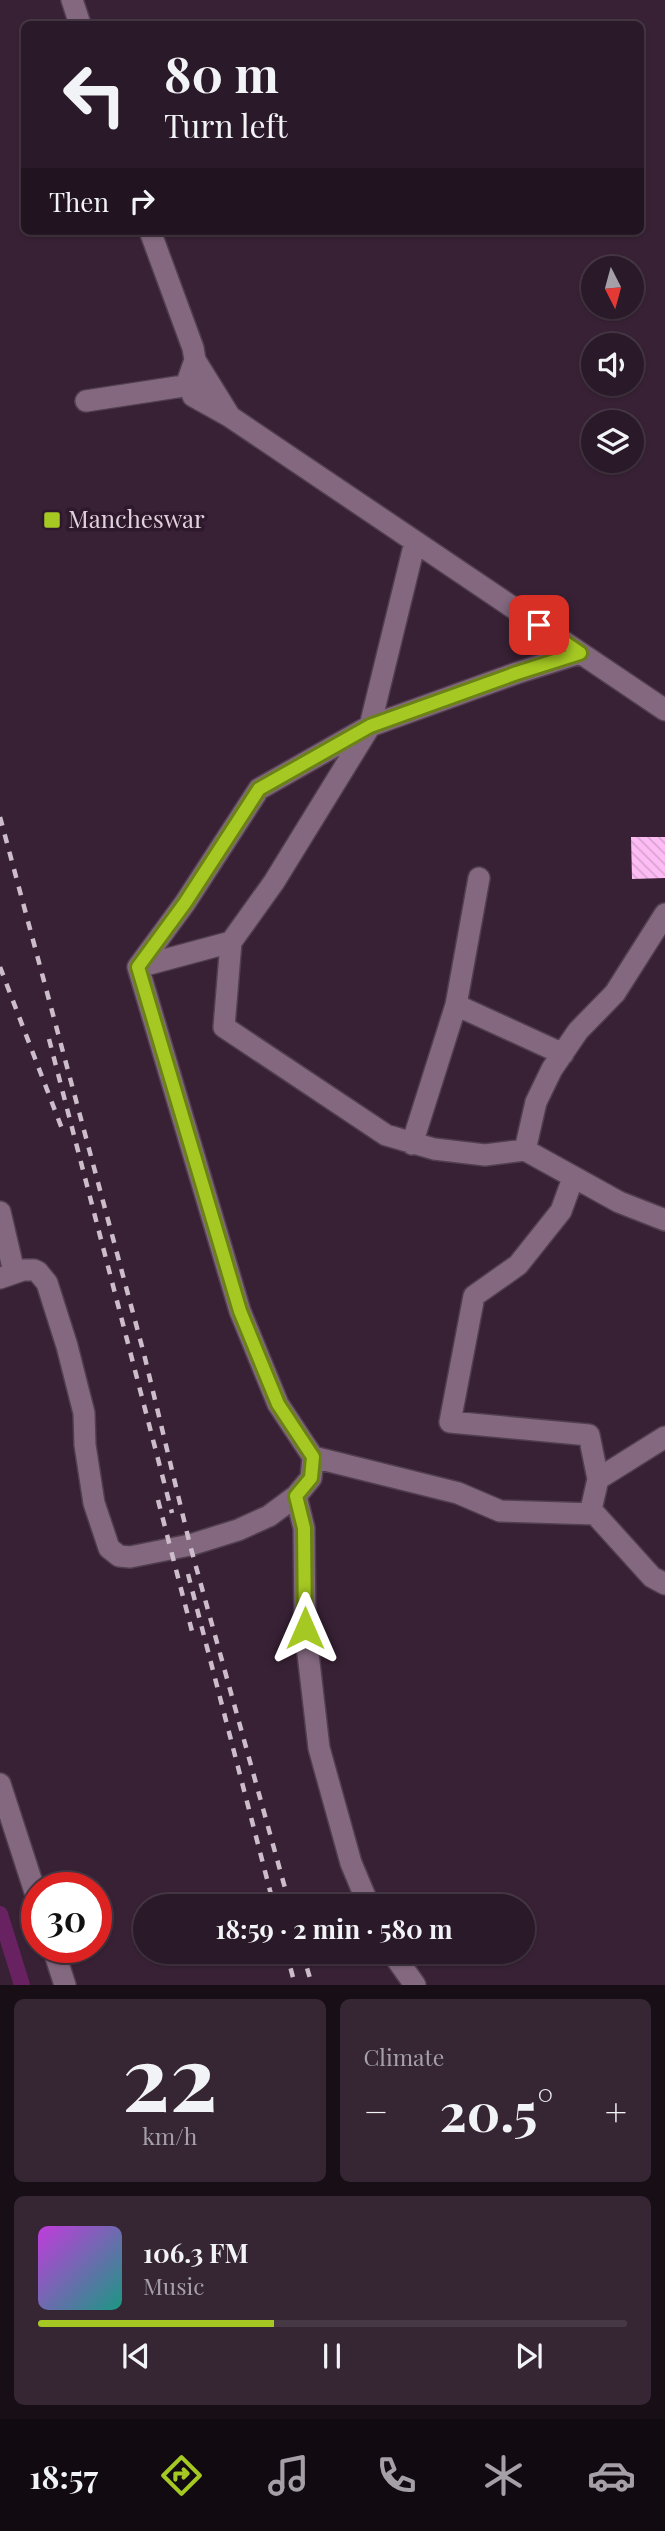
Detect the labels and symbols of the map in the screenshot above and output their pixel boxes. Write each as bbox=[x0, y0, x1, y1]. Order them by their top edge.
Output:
north arrow bbox=[581, 256, 644, 318]
place label: Mancheswar bbox=[68, 502, 205, 534]
marker: Mancheswar bbox=[42, 510, 62, 530]
pin bbox=[509, 595, 569, 655]
position arrow bbox=[268, 1591, 342, 1665]
speed limit sign: 30 bbox=[21, 1872, 112, 1963]

